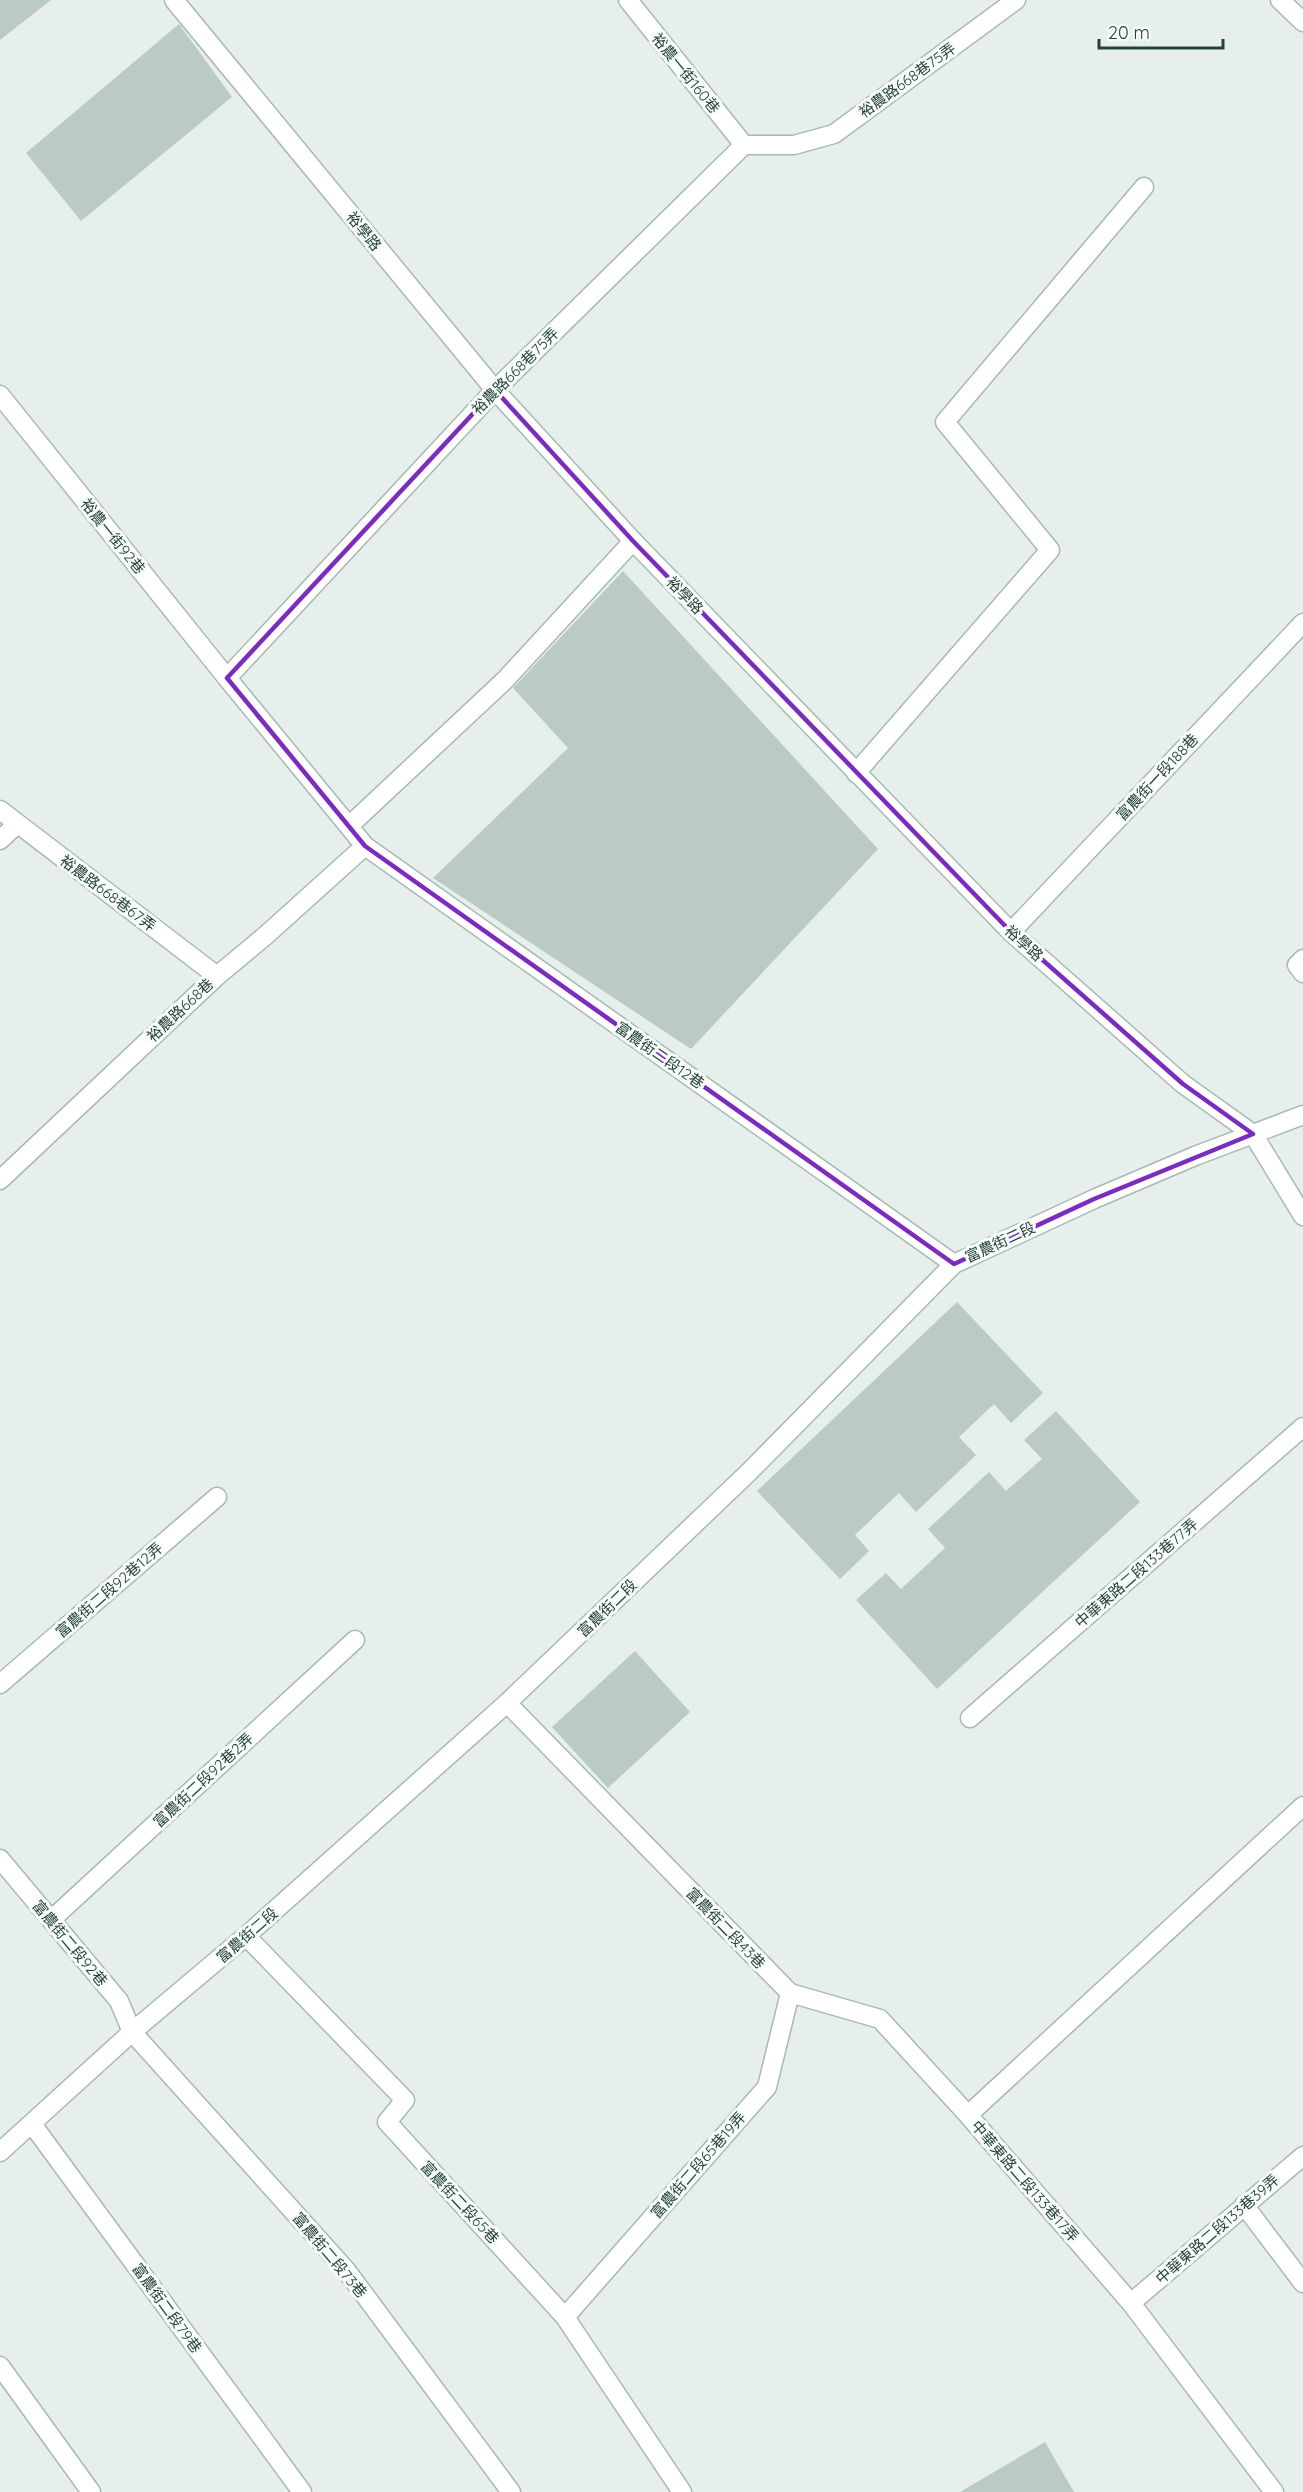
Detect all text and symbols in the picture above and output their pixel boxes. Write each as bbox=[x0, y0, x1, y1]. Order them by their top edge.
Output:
scale bar bbox=[1099, 12, 1224, 50]
text: 20 m bbox=[1108, 21, 1150, 44]
street label: 裕農一街160巷 bbox=[648, 29, 724, 117]
street label: 裕農路668巷75弄 bbox=[855, 38, 959, 122]
street label: 裕學路 bbox=[342, 208, 386, 254]
street label: 裕農路668巷75弄 bbox=[468, 324, 562, 418]
street label: 裕農一街92巷 bbox=[77, 494, 149, 578]
street label: 裕學路 bbox=[663, 572, 707, 618]
street label: 富農街一段188巷 bbox=[1112, 730, 1202, 824]
street label: 裕農路668巷67弄 bbox=[56, 851, 160, 935]
street label: 裕學路 bbox=[1001, 921, 1047, 965]
street label: 裕農路668巷 bbox=[143, 974, 217, 1046]
street label: 富農街二段12巷 bbox=[612, 1017, 708, 1093]
street label: 富農街二段 bbox=[962, 1218, 1038, 1266]
street label: 中華東路二段133巷77弄 bbox=[1071, 1514, 1201, 1632]
street label: 富農街二段92巷12弄 bbox=[52, 1538, 166, 1642]
street label: 富農街二段 bbox=[573, 1575, 641, 1641]
street label: 富農街二段92巷2弄 bbox=[149, 1729, 257, 1831]
street label: 富農街二段43巷 bbox=[682, 1883, 770, 1973]
street label: 富農街二段92巷 bbox=[28, 1896, 112, 1990]
street label: 富農街二段 bbox=[212, 1903, 282, 1967]
street label: 富農街二段65巷19弄 bbox=[646, 2108, 750, 2222]
street label: 中華東路二段133巷17弄 bbox=[967, 2116, 1083, 2246]
street label: 富農街二段65巷 bbox=[417, 2157, 503, 2247]
street label: 中華東路二段133巷39弄 bbox=[1151, 2170, 1283, 2288]
street label: 富農街二段73巷 bbox=[289, 2208, 371, 2302]
street label: 富農街二段79巷 bbox=[128, 2260, 206, 2356]

